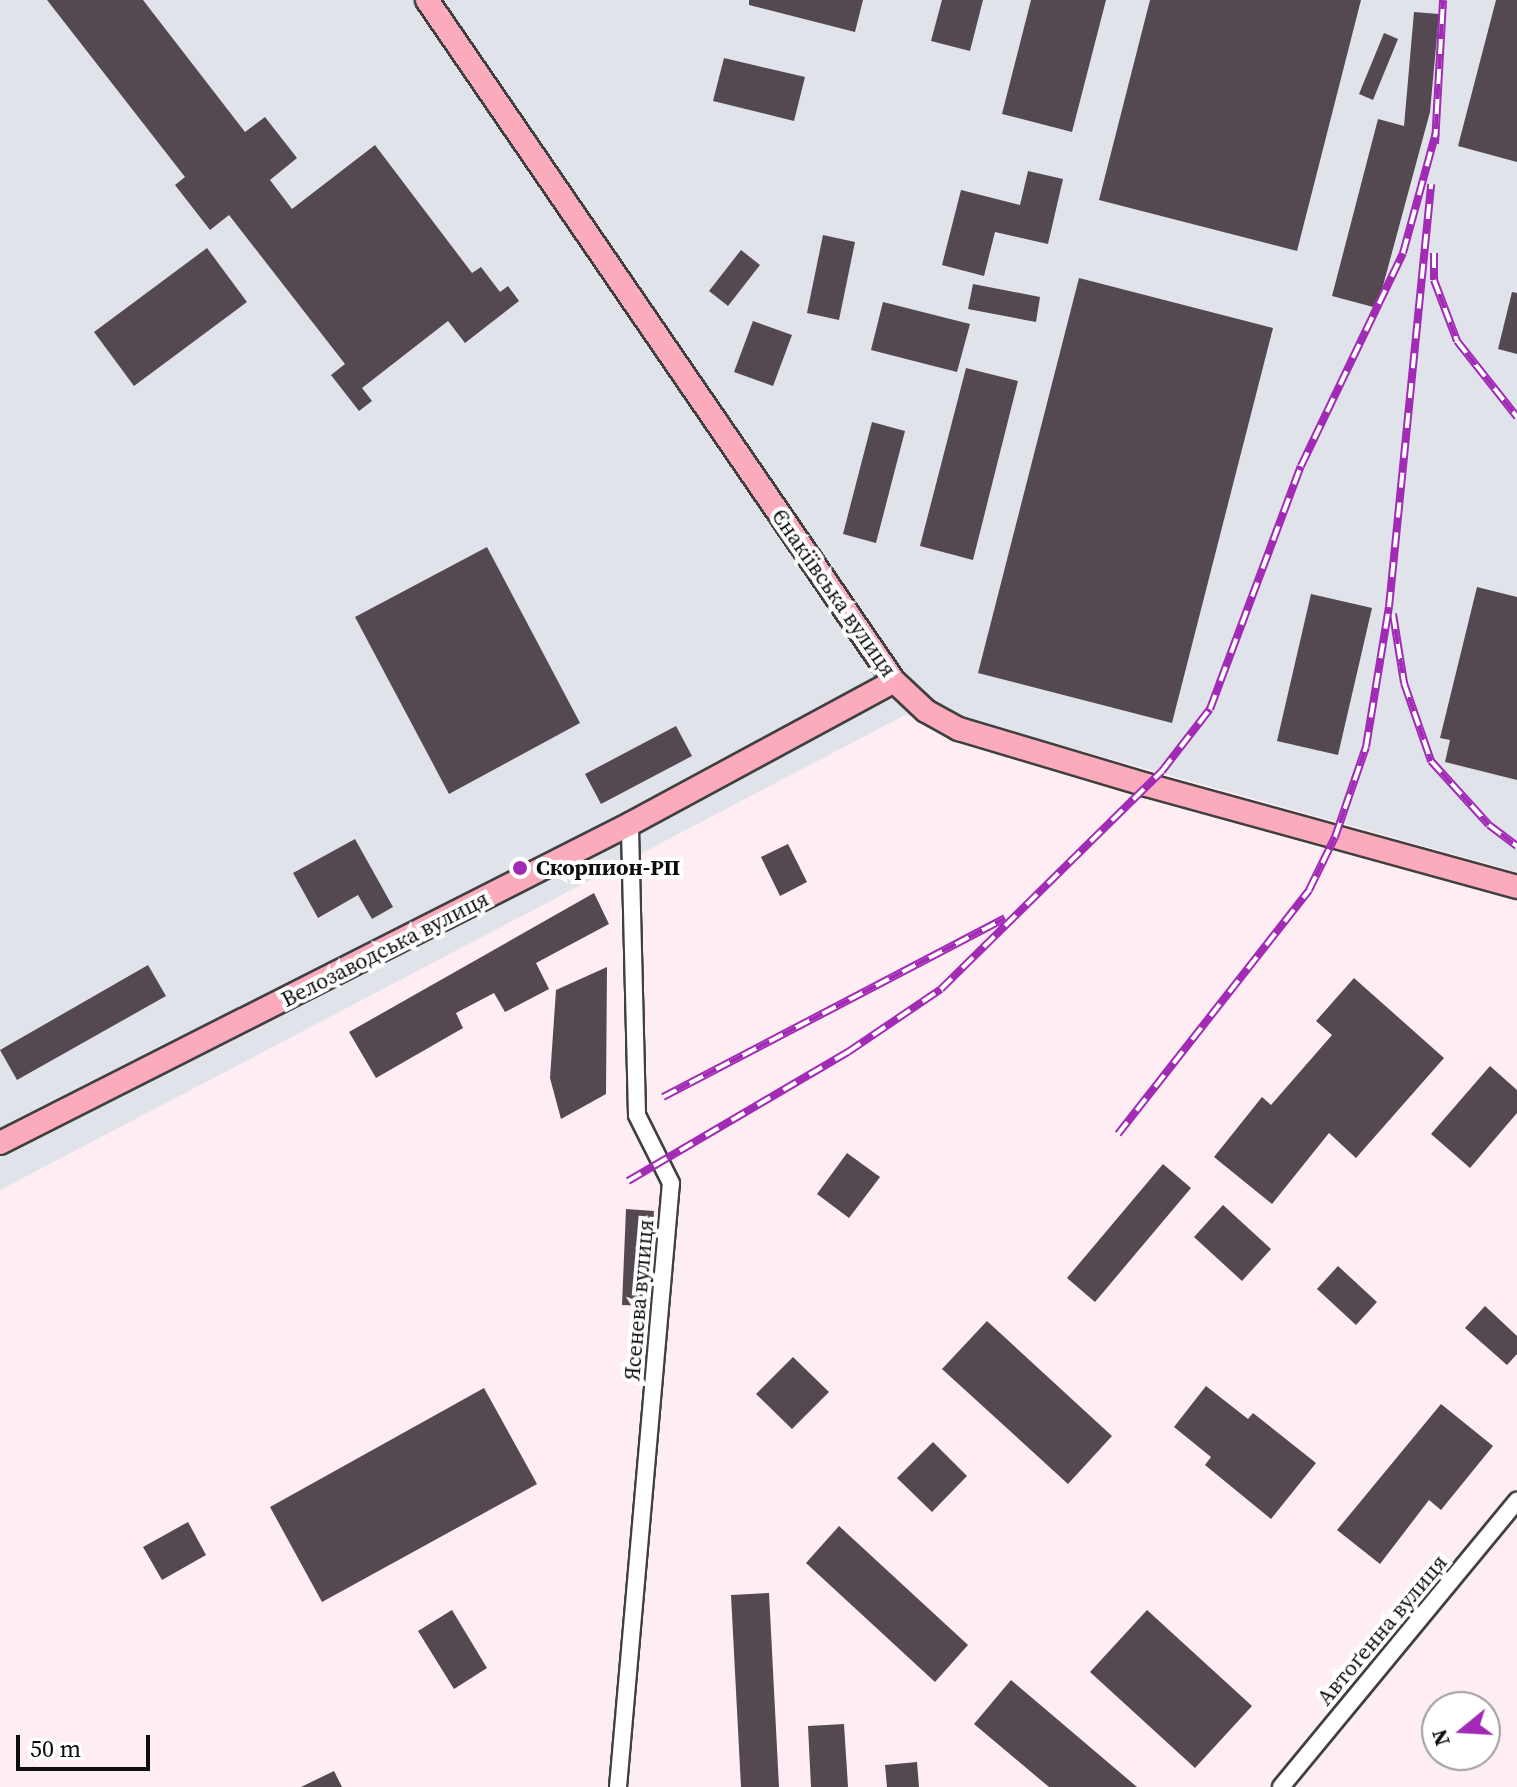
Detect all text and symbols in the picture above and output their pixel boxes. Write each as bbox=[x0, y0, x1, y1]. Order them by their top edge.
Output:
street label: Єнакіївська вулиця bbox=[766, 504, 902, 682]
place label: Скорпион-РП bbox=[536, 855, 680, 881]
marker: Скорпион-РП bbox=[511, 859, 529, 877]
street label: Велозаводська вулиця bbox=[277, 885, 493, 1013]
street label: Ясенева вулиця bbox=[619, 1218, 659, 1382]
street label: Автоґенна вулиця bbox=[1311, 1549, 1453, 1711]
north arrow bbox=[1421, 1691, 1501, 1771]
scale bar bbox=[20, 1719, 154, 1769]
text: N bbox=[1423, 1726, 1457, 1750]
text: 50 m bbox=[30, 1732, 81, 1765]

